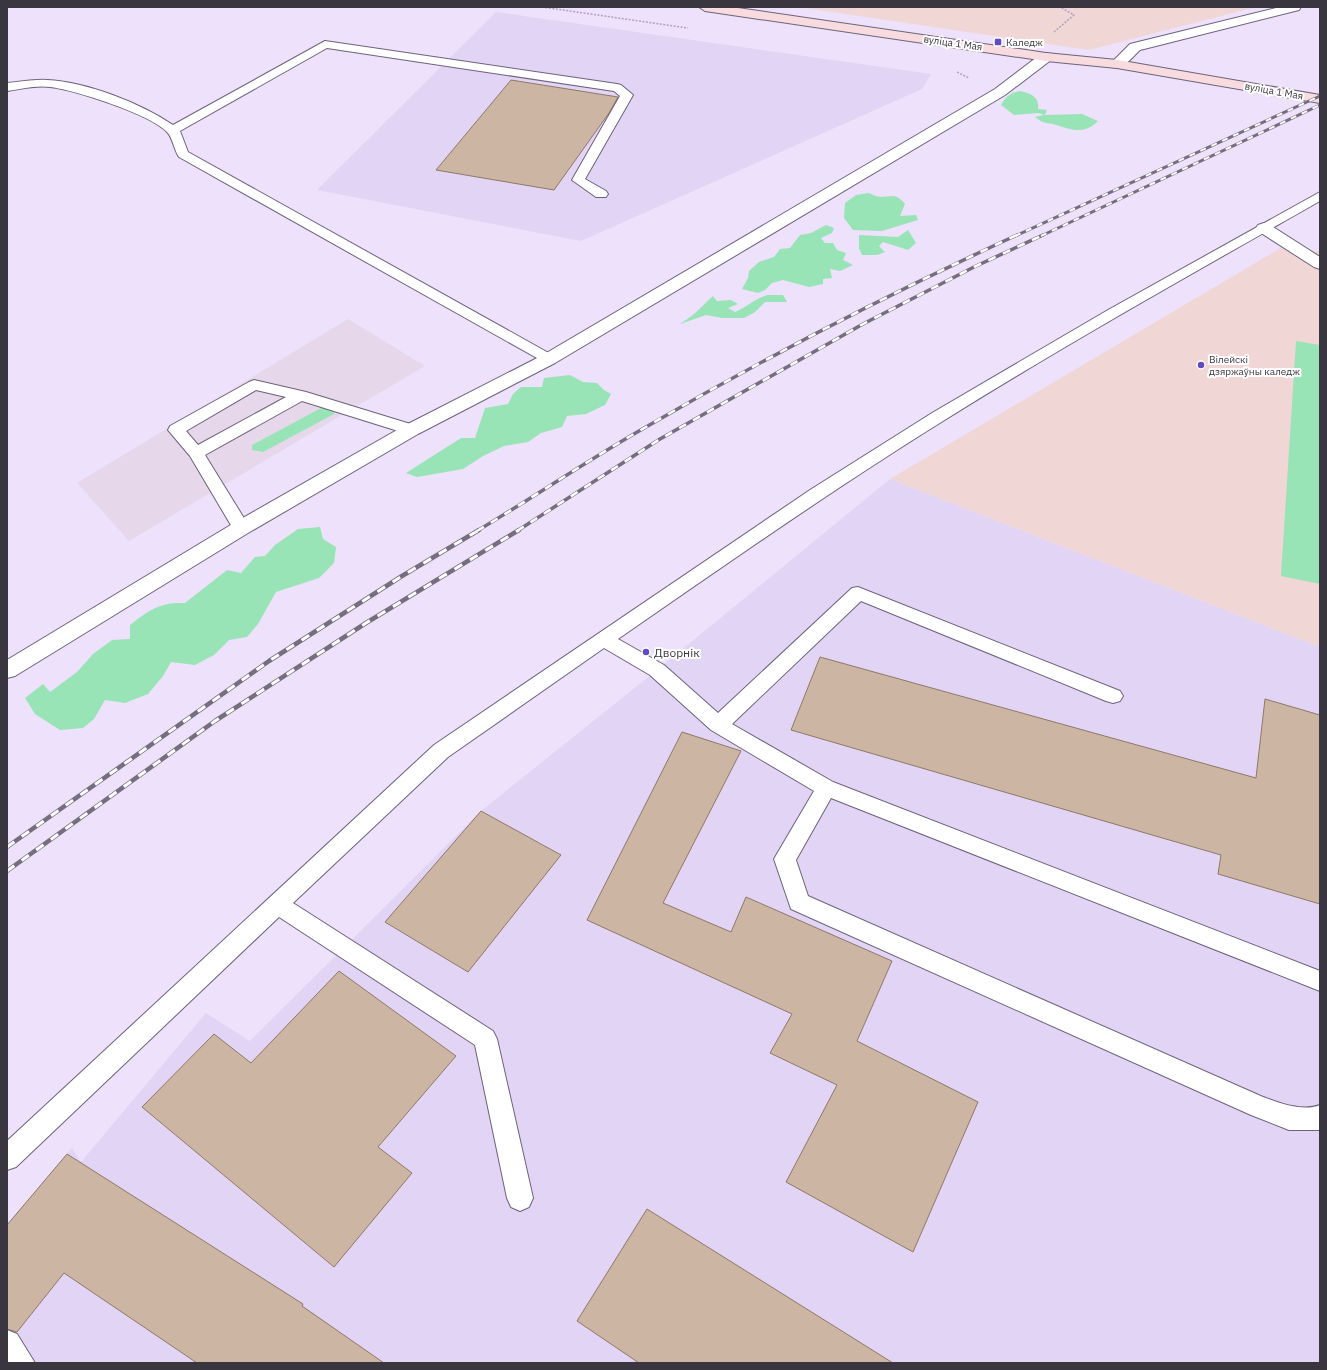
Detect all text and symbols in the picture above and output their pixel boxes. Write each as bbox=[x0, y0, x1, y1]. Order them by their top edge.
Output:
street label: вуліца 1 Мая bbox=[923, 32, 983, 54]
place label: Каледж bbox=[1006, 36, 1043, 49]
marker: Каледж bbox=[993, 37, 1003, 47]
street label: вуліца 1 Мая bbox=[1244, 79, 1304, 103]
place label: Вілейскі дзяржаўны каледж bbox=[1209, 353, 1300, 378]
marker: Вілейскі дзяржаўны каледж bbox=[1196, 360, 1206, 370]
place label: Дворнік bbox=[654, 645, 700, 660]
marker: Дворнік bbox=[641, 647, 651, 657]

